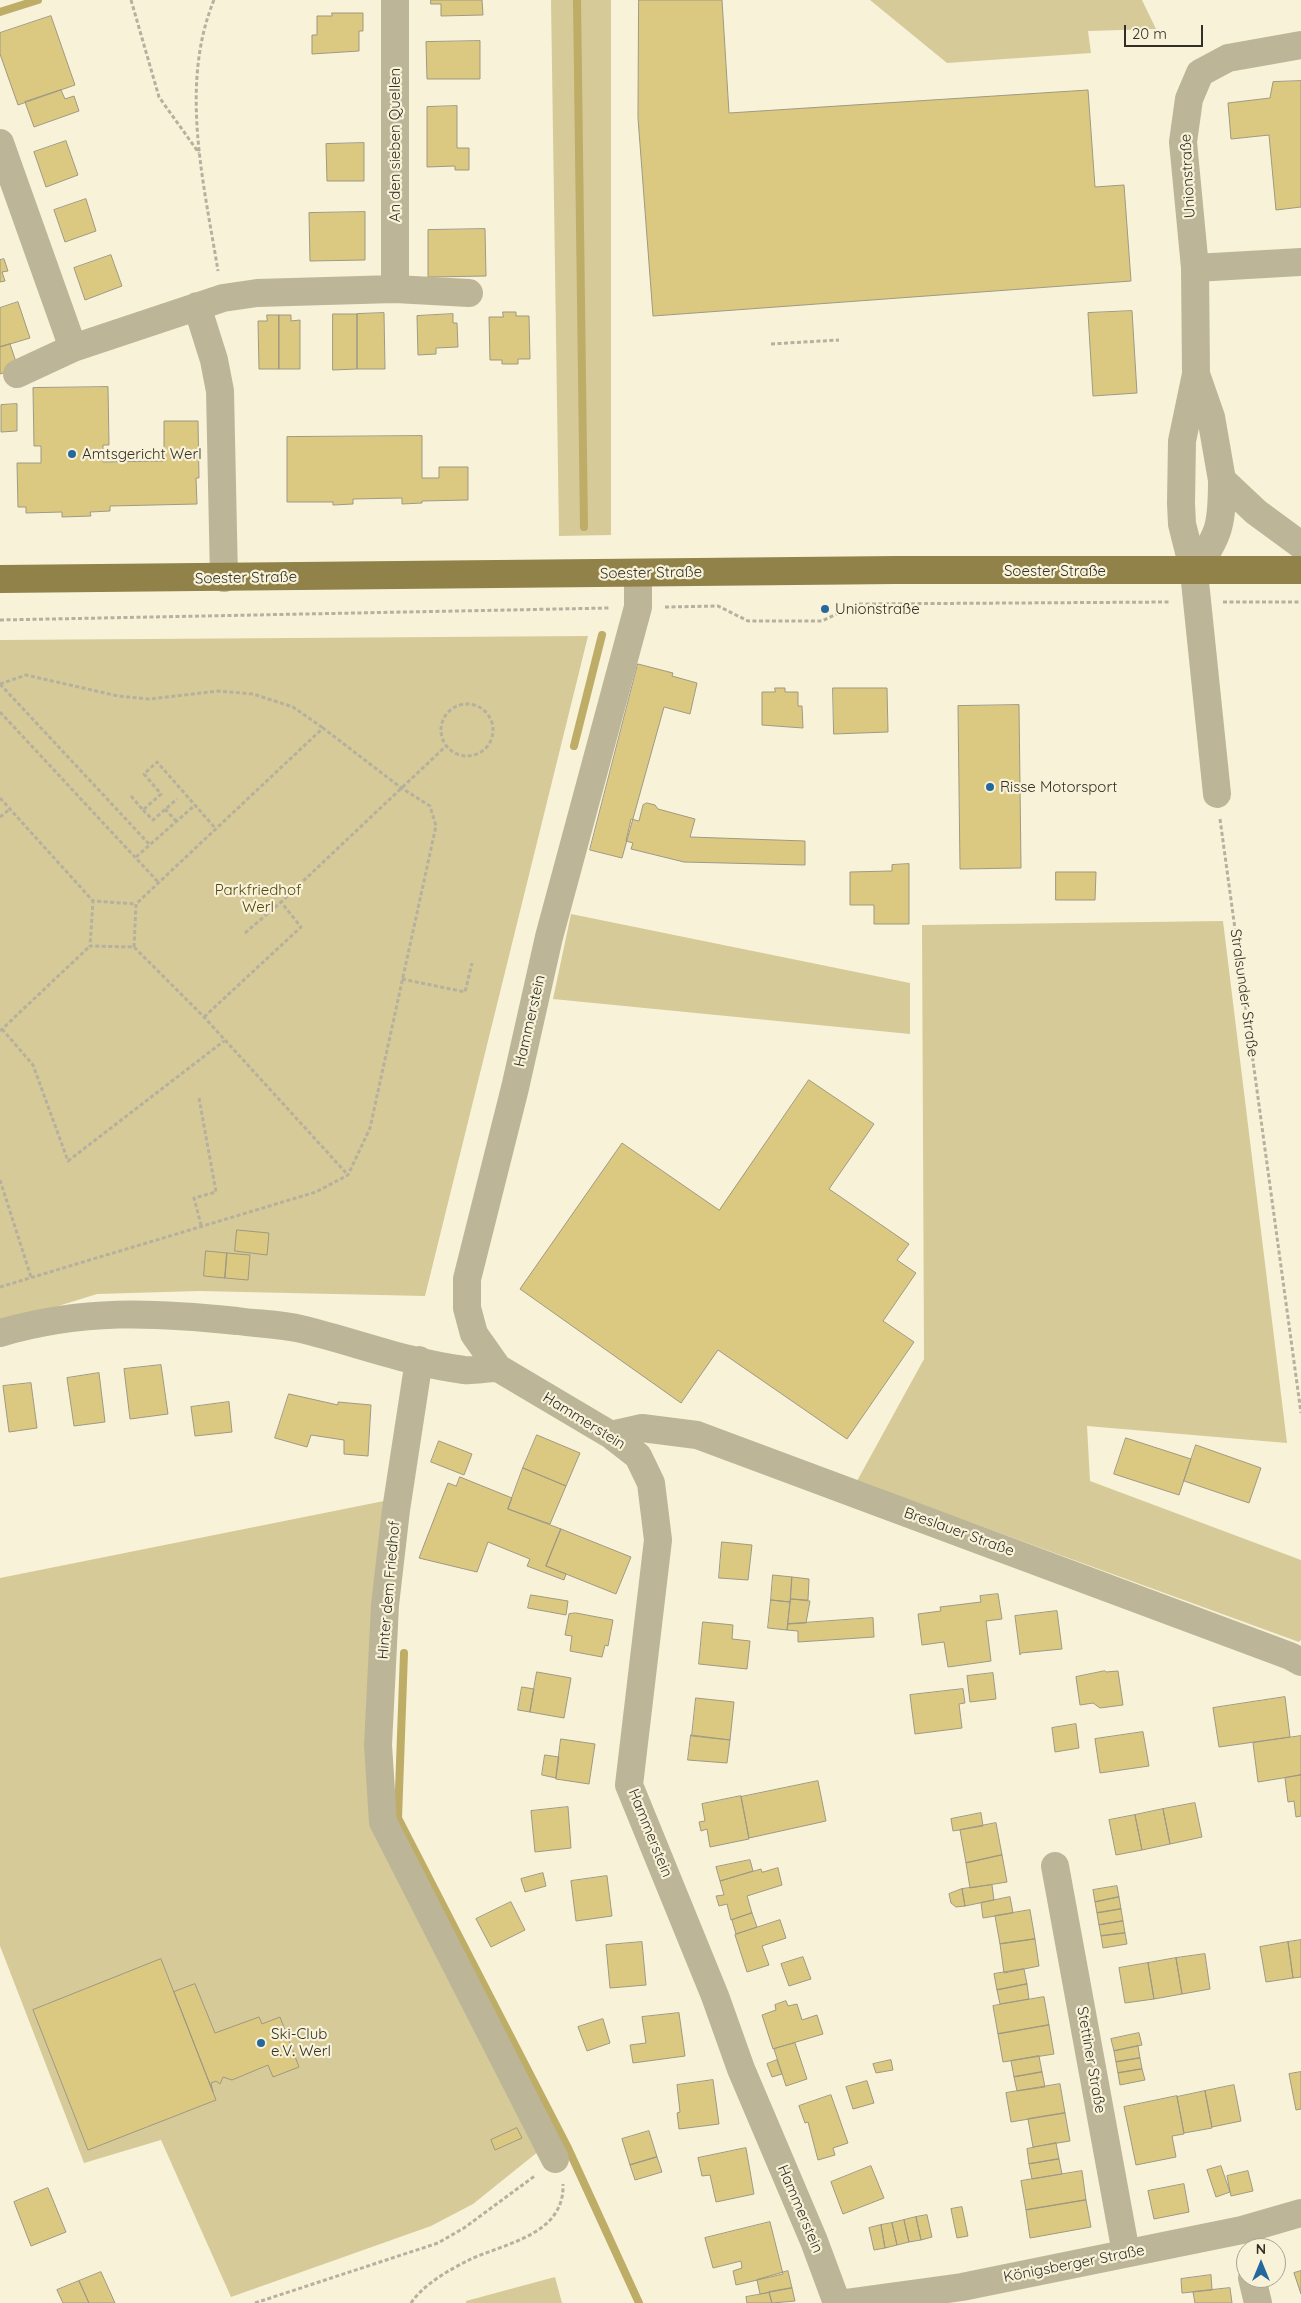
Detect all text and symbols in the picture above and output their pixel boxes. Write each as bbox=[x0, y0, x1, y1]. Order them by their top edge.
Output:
scale bar bbox=[1126, 15, 1205, 47]
text: 20 m bbox=[1132, 24, 1167, 43]
street label: An den sieben Quellen bbox=[386, 68, 404, 222]
street label: Unionstraße bbox=[1177, 133, 1199, 219]
place label: Amtsgericht Werl bbox=[82, 445, 202, 463]
marker: Amtsgericht Werl bbox=[66, 448, 78, 460]
street label: Soester Straße bbox=[1004, 562, 1106, 580]
street label: Soester Straße bbox=[600, 563, 702, 583]
street label: Soester Straße bbox=[195, 568, 297, 588]
place label: Unionstraße bbox=[835, 600, 920, 618]
marker: Unionstraße bbox=[819, 603, 831, 615]
place label: Risse Motorsport bbox=[1000, 778, 1117, 796]
marker: Risse Motorsport bbox=[984, 781, 996, 793]
park label: Parkfriedhof Werl bbox=[215, 881, 301, 916]
street label: Stralsunder Straße bbox=[1226, 928, 1262, 1058]
street label: Hammerstein bbox=[511, 973, 549, 1069]
street label: Hammerstein bbox=[539, 1388, 629, 1454]
street label: Breslauer Straße bbox=[902, 1504, 1016, 1560]
street label: Hinter dem Friedhof bbox=[374, 1520, 404, 1660]
street label: Hammerstein bbox=[624, 1786, 676, 1880]
street label: Stettiner Straße bbox=[1073, 2005, 1109, 2115]
place label: Ski-Club e.V. Werl bbox=[271, 2025, 331, 2060]
marker: Ski-Club e.V. Werl bbox=[255, 2037, 267, 2049]
street label: Hammerstein bbox=[773, 2162, 827, 2256]
north arrow bbox=[1236, 2238, 1286, 2288]
text: N bbox=[1256, 2240, 1266, 2258]
street label: Königsberger Straße bbox=[1002, 2241, 1146, 2287]

